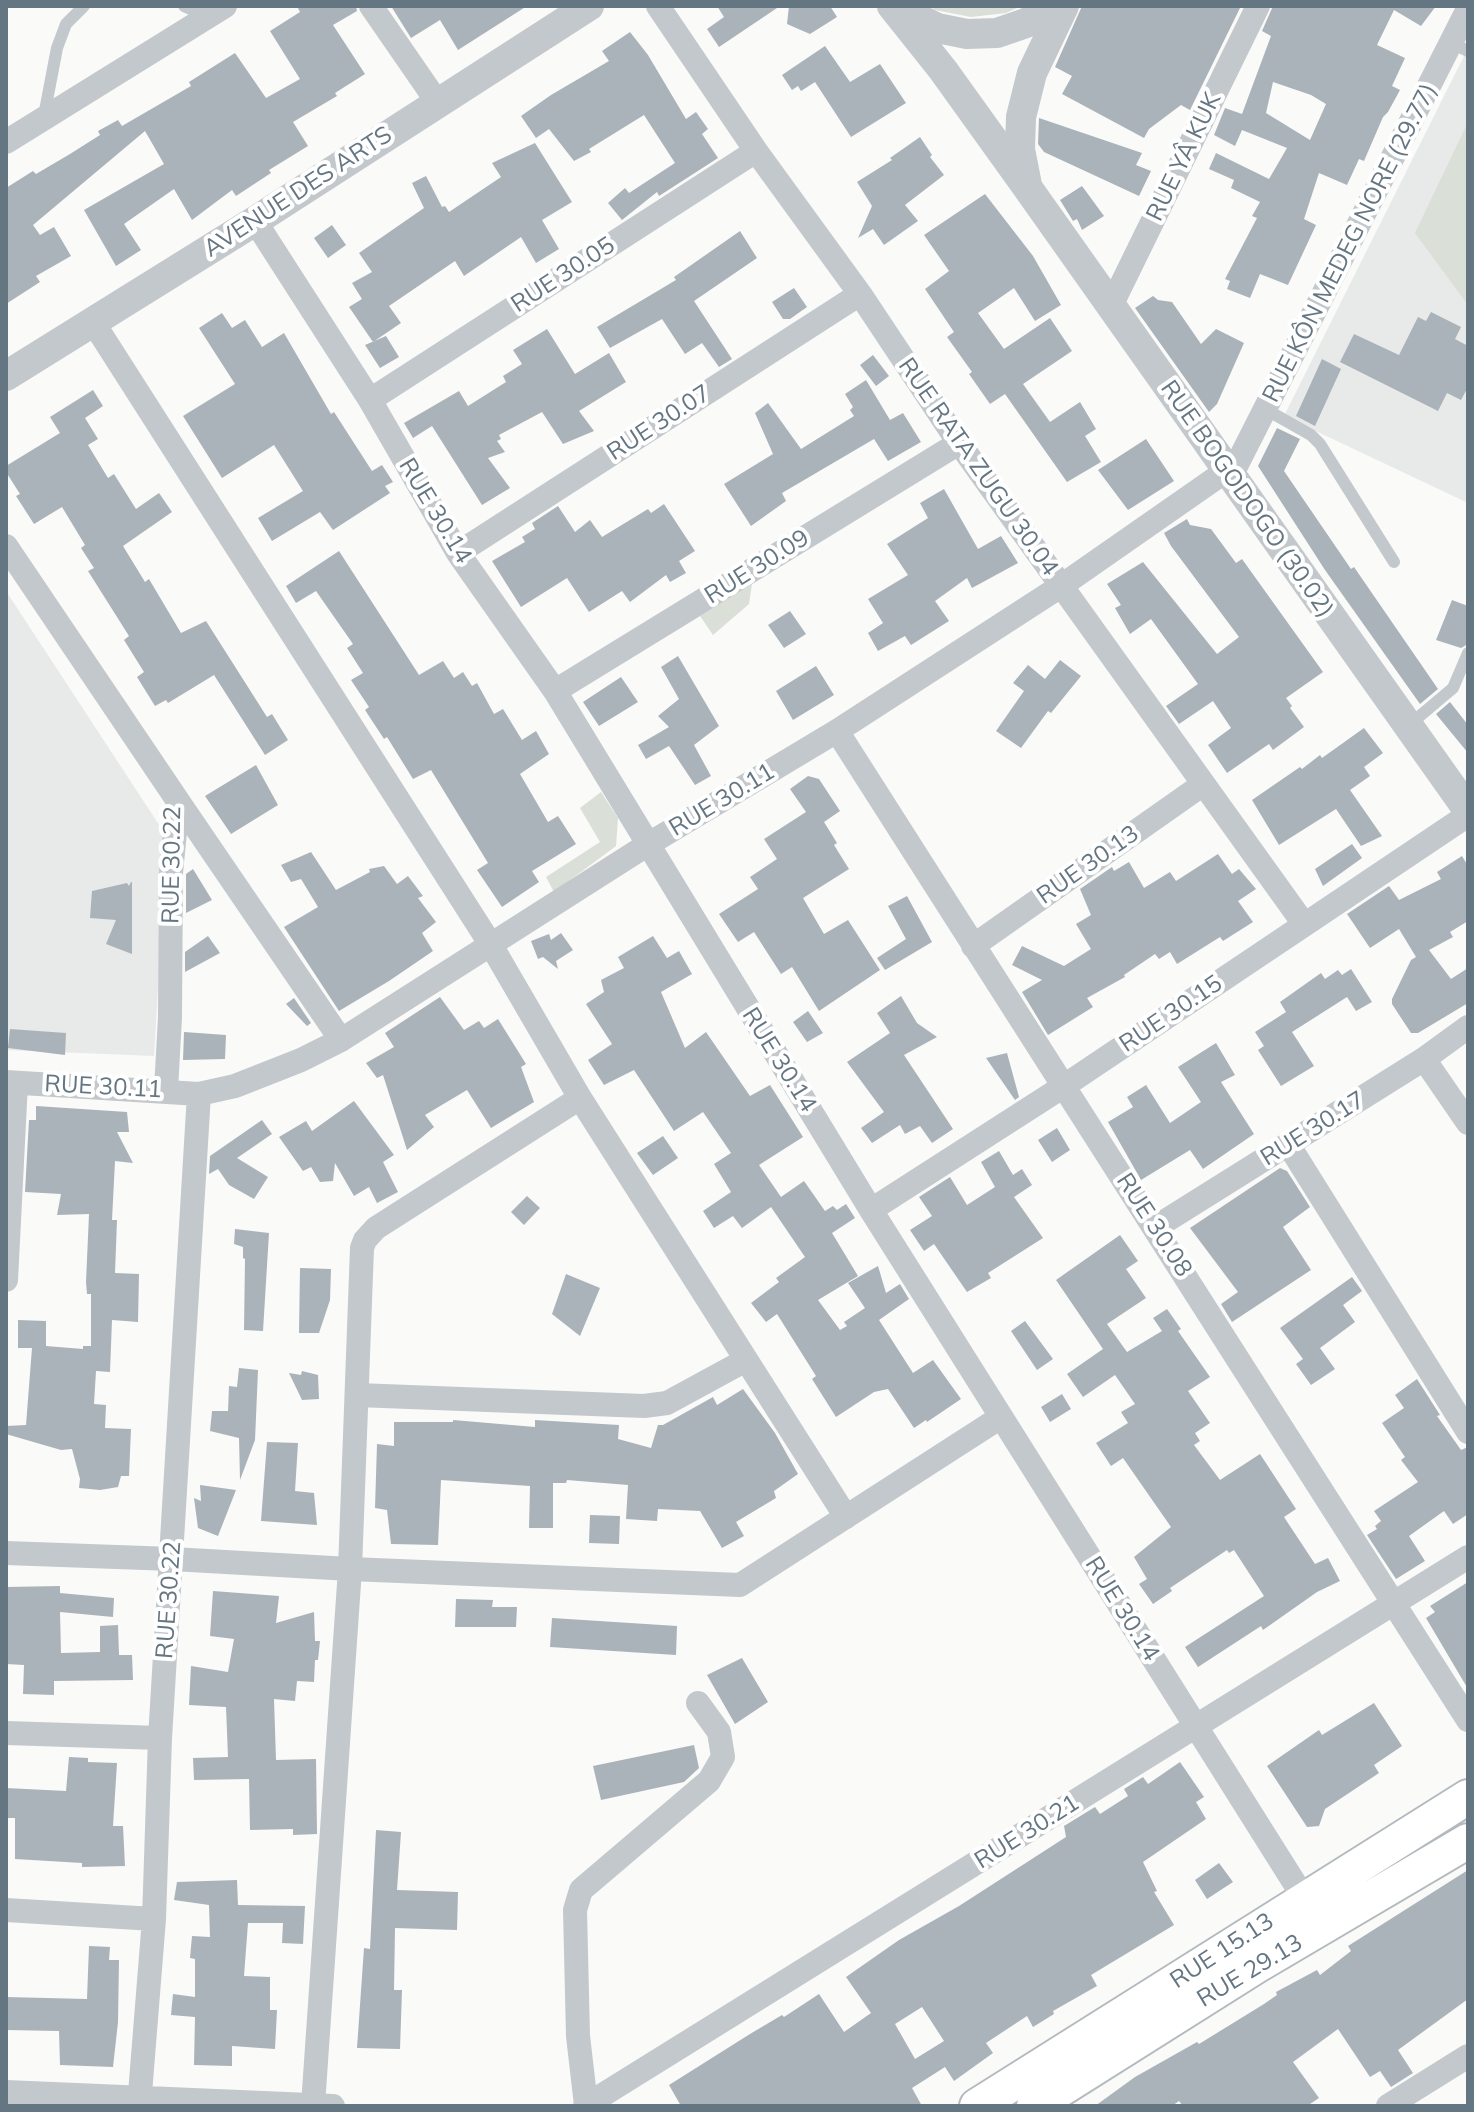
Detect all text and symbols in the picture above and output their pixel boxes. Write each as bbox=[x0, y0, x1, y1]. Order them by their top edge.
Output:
street label: RUE KÔN MEDEG NORE (29.77) bbox=[1257, 79, 1443, 407]
street label: RUE YÂ KUK bbox=[1141, 88, 1227, 226]
street label: AVENUE DES ARTS bbox=[198, 120, 398, 264]
street label: RUE 30.05 bbox=[506, 231, 620, 319]
street label: RUE RATA ZUGU 30.04 bbox=[892, 352, 1064, 582]
street label: RUE BOGODOGO (30.02) bbox=[1154, 375, 1340, 623]
street label: RUE 30.07 bbox=[602, 379, 716, 467]
street label: RUE 30.14 bbox=[392, 453, 478, 569]
street label: RUE 30.09 bbox=[700, 524, 814, 610]
street label: RUE 30.11 bbox=[664, 757, 780, 843]
street label: RUE 30.22 bbox=[157, 806, 187, 924]
street label: RUE 30.13 bbox=[1032, 819, 1144, 911]
street label: RUE 30.15 bbox=[1114, 969, 1228, 1059]
street label: RUE 30.14 bbox=[736, 1003, 822, 1117]
street label: RUE 30.11 bbox=[44, 1070, 162, 1104]
street label: RUE 30.17 bbox=[1256, 1086, 1370, 1172]
street label: RUE 30.08 bbox=[1110, 1168, 1198, 1282]
street label: RUE 30.22 bbox=[151, 1540, 187, 1660]
street label: RUE 30.14 bbox=[1079, 1552, 1165, 1666]
street label: RUE 30.21 bbox=[970, 1789, 1084, 1875]
street label: RUE 15.13 bbox=[1165, 1907, 1279, 1995]
street label: RUE 29.13 bbox=[1192, 1928, 1308, 2014]

